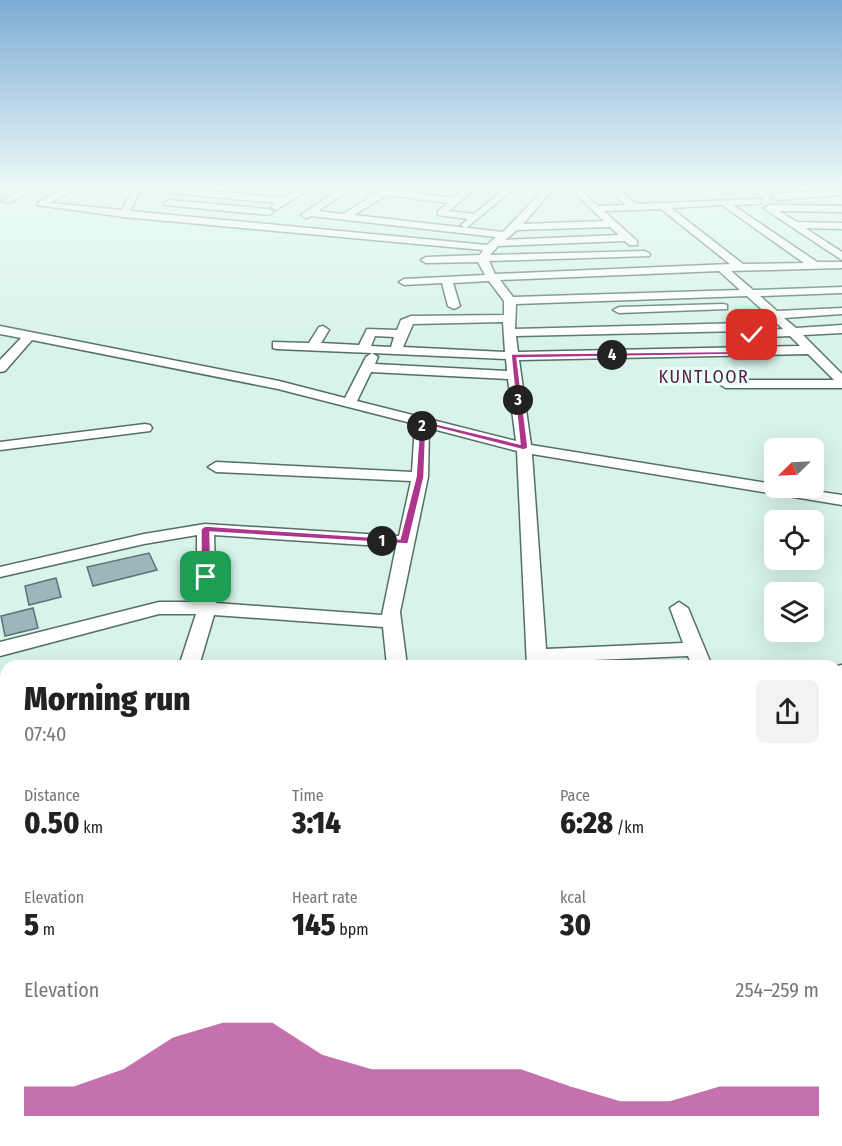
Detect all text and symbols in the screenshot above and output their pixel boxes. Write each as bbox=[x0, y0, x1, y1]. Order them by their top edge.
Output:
pin bbox=[726, 309, 777, 360]
icon: check bbox=[735, 318, 768, 351]
pin: 4 bbox=[597, 340, 627, 370]
text: 4 bbox=[608, 345, 616, 364]
district label: KUNTLOOR bbox=[659, 366, 749, 388]
pin: 3 bbox=[503, 385, 533, 415]
text: 3 bbox=[514, 390, 522, 409]
pin: 2 bbox=[407, 411, 437, 441]
text: 2 bbox=[418, 416, 426, 435]
north arrow bbox=[764, 438, 824, 498]
map controls bbox=[764, 438, 824, 642]
button: locate bbox=[764, 510, 824, 570]
pin: 1 bbox=[367, 526, 397, 556]
text: 1 bbox=[379, 531, 385, 550]
pin bbox=[180, 551, 231, 602]
icon: arrive bbox=[189, 560, 222, 593]
button: layers bbox=[764, 582, 824, 642]
text: Morning run bbox=[24, 679, 191, 719]
button: share bbox=[756, 680, 819, 743]
text: 07:40 bbox=[24, 722, 66, 746]
text: Distance bbox=[24, 786, 80, 805]
text: Time bbox=[292, 786, 324, 805]
text: Pace bbox=[560, 786, 590, 805]
text: 0.50 bbox=[24, 805, 80, 841]
text: 3:14 bbox=[292, 805, 341, 841]
text: 6:28 bbox=[560, 805, 613, 841]
text: km bbox=[80, 818, 103, 837]
text: /km bbox=[613, 818, 644, 837]
text: Elevation bbox=[24, 888, 84, 907]
text: Heart rate bbox=[292, 888, 358, 907]
text: kcal bbox=[560, 888, 586, 907]
text: 5 bbox=[24, 907, 39, 943]
text: 145 bbox=[292, 907, 335, 943]
text: 30 bbox=[560, 907, 591, 943]
text: m bbox=[39, 920, 55, 939]
text: bpm bbox=[335, 920, 369, 939]
text: Elevation bbox=[24, 978, 99, 1002]
text: 254–259 m bbox=[736, 978, 819, 1002]

